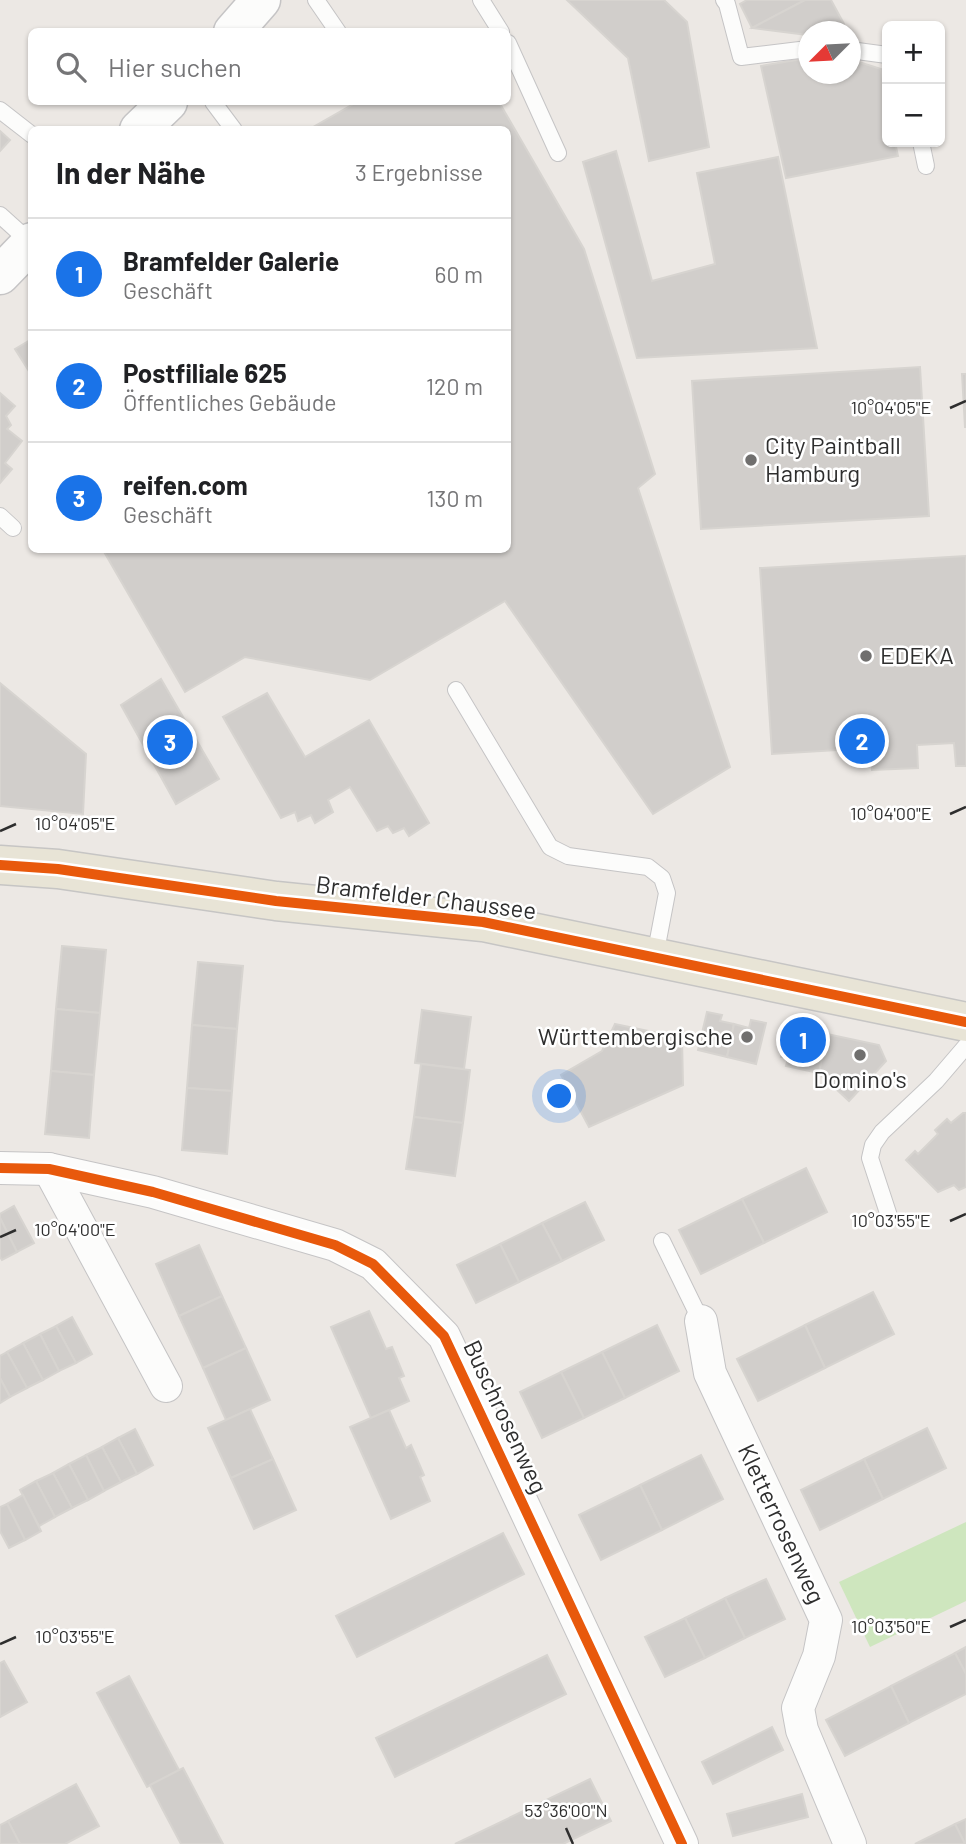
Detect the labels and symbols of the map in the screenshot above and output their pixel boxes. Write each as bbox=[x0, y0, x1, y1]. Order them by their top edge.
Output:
north arrow bbox=[798, 21, 861, 84]
text: 10°04'05"E bbox=[851, 396, 931, 418]
place label: City Paintball Hamburg bbox=[765, 430, 901, 487]
marker: City Paintball Hamburg bbox=[743, 452, 759, 468]
place label: EDEKA bbox=[880, 640, 954, 669]
marker: EDEKA bbox=[858, 648, 874, 664]
pin: 2 bbox=[839, 715, 885, 767]
pin: 3 bbox=[147, 716, 193, 768]
text: 10°04'00"E bbox=[850, 802, 932, 824]
text: 10°04'05"E bbox=[35, 812, 115, 834]
street label: Bramfelder Chaussee bbox=[314, 869, 538, 924]
pin: 1 bbox=[780, 1014, 826, 1066]
place label: Württembergische bbox=[538, 1021, 733, 1050]
marker: Württembergische bbox=[739, 1029, 755, 1045]
marker: Domino's bbox=[852, 1047, 868, 1063]
place label: Domino's bbox=[813, 1064, 907, 1093]
your location bbox=[542, 1079, 576, 1113]
text: 10°03'55"E bbox=[851, 1209, 931, 1231]
text: 10°04'00"E bbox=[34, 1218, 116, 1240]
street label: Buschrosenweg bbox=[458, 1335, 555, 1498]
street label: Kletterrosenweg bbox=[733, 1439, 832, 1608]
text: 10°03'50"E bbox=[851, 1615, 931, 1637]
text: 10°03'55"E bbox=[35, 1625, 115, 1647]
text: 53°36'00"N bbox=[524, 1799, 608, 1821]

